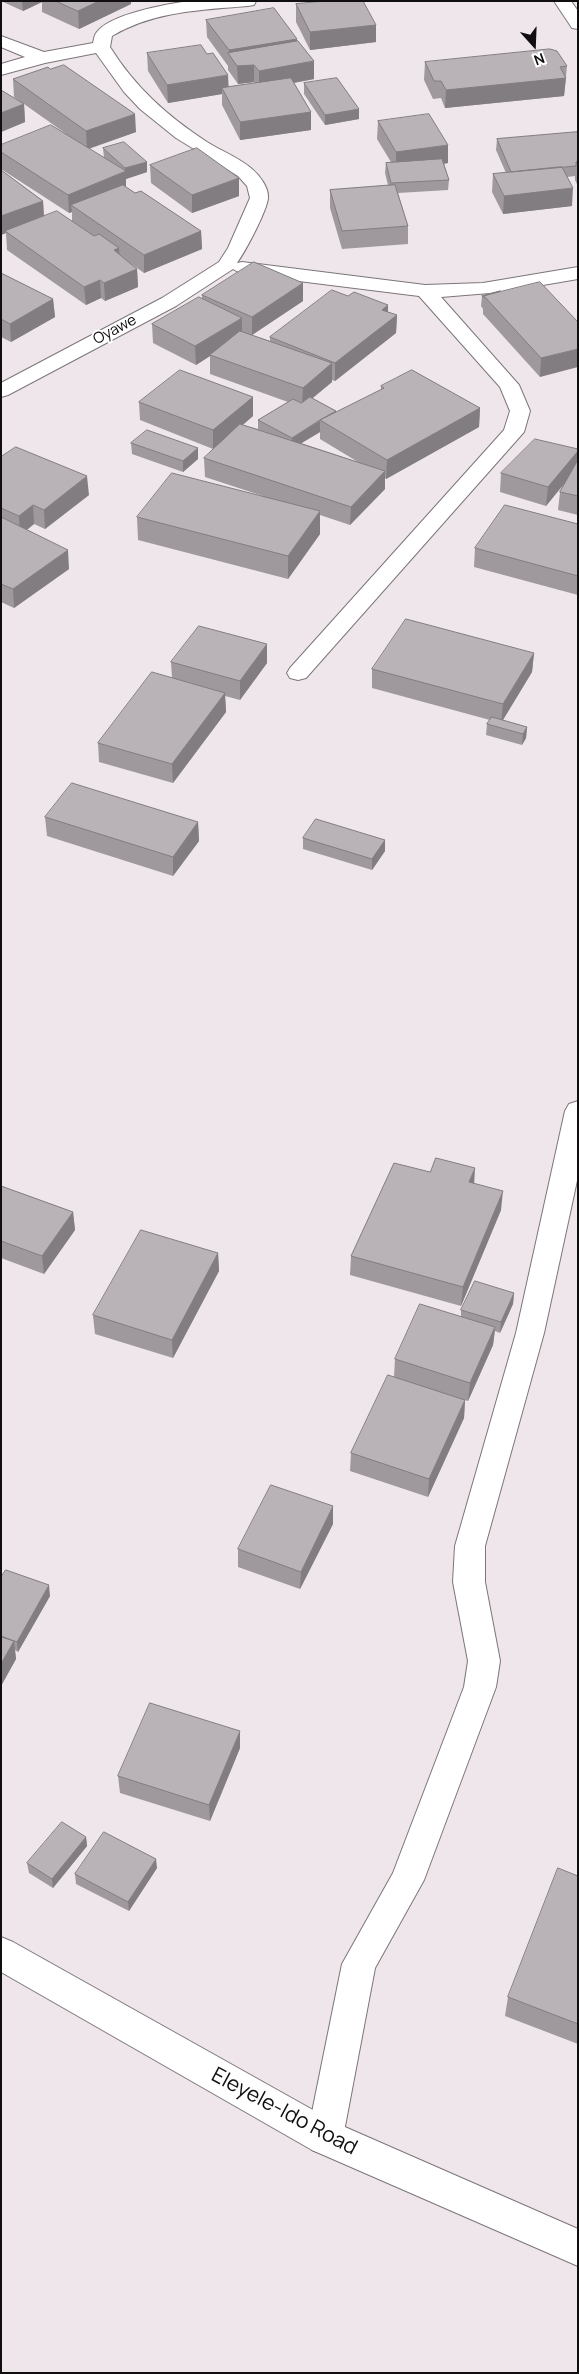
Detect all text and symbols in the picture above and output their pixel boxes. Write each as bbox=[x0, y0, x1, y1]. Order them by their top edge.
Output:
north arrow bbox=[509, 20, 559, 70]
text: N bbox=[531, 49, 547, 70]
street label: Oyawe bbox=[90, 311, 140, 349]
street label: Eleyele-Ido Road bbox=[207, 2063, 361, 2161]

